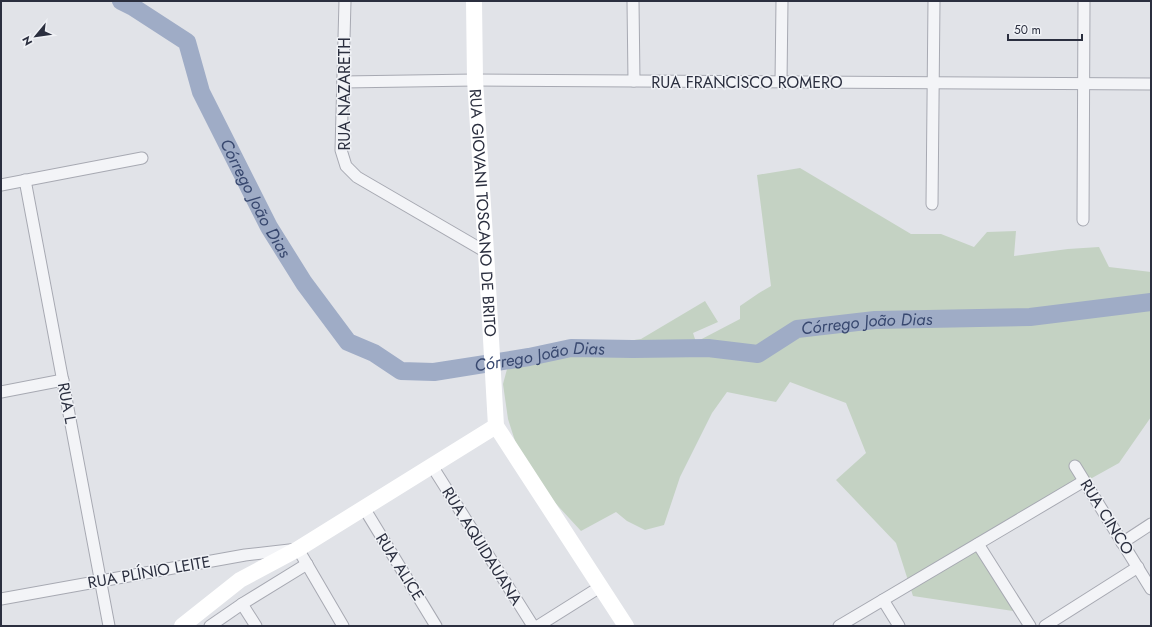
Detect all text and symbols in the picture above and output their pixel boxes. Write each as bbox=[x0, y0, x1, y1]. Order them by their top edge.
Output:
north arrow bbox=[16, 16, 56, 56]
scale bar bbox=[1008, 16, 1082, 42]
text: 50 m bbox=[1014, 21, 1041, 39]
text: N bbox=[18, 33, 36, 49]
street label: RUA NAZARETH bbox=[333, 37, 356, 151]
street label: RUA FRANCISCO ROMERO bbox=[651, 71, 843, 94]
street label: RUA GIOVANI TOSCANO DE BRITO bbox=[464, 88, 502, 337]
water label: Córrego João Dias bbox=[214, 134, 297, 262]
water label: Córrego João Dias bbox=[800, 307, 933, 340]
water label: Córrego João Dias bbox=[473, 336, 605, 377]
street label: RUA L bbox=[52, 380, 82, 426]
street label: RUA CINCO bbox=[1075, 475, 1139, 559]
street label: RUA AQUIDAUANA bbox=[436, 482, 528, 610]
street label: RUA ALICE bbox=[370, 529, 430, 605]
street label: RUA PLÍNIO LEITE bbox=[86, 550, 212, 594]

